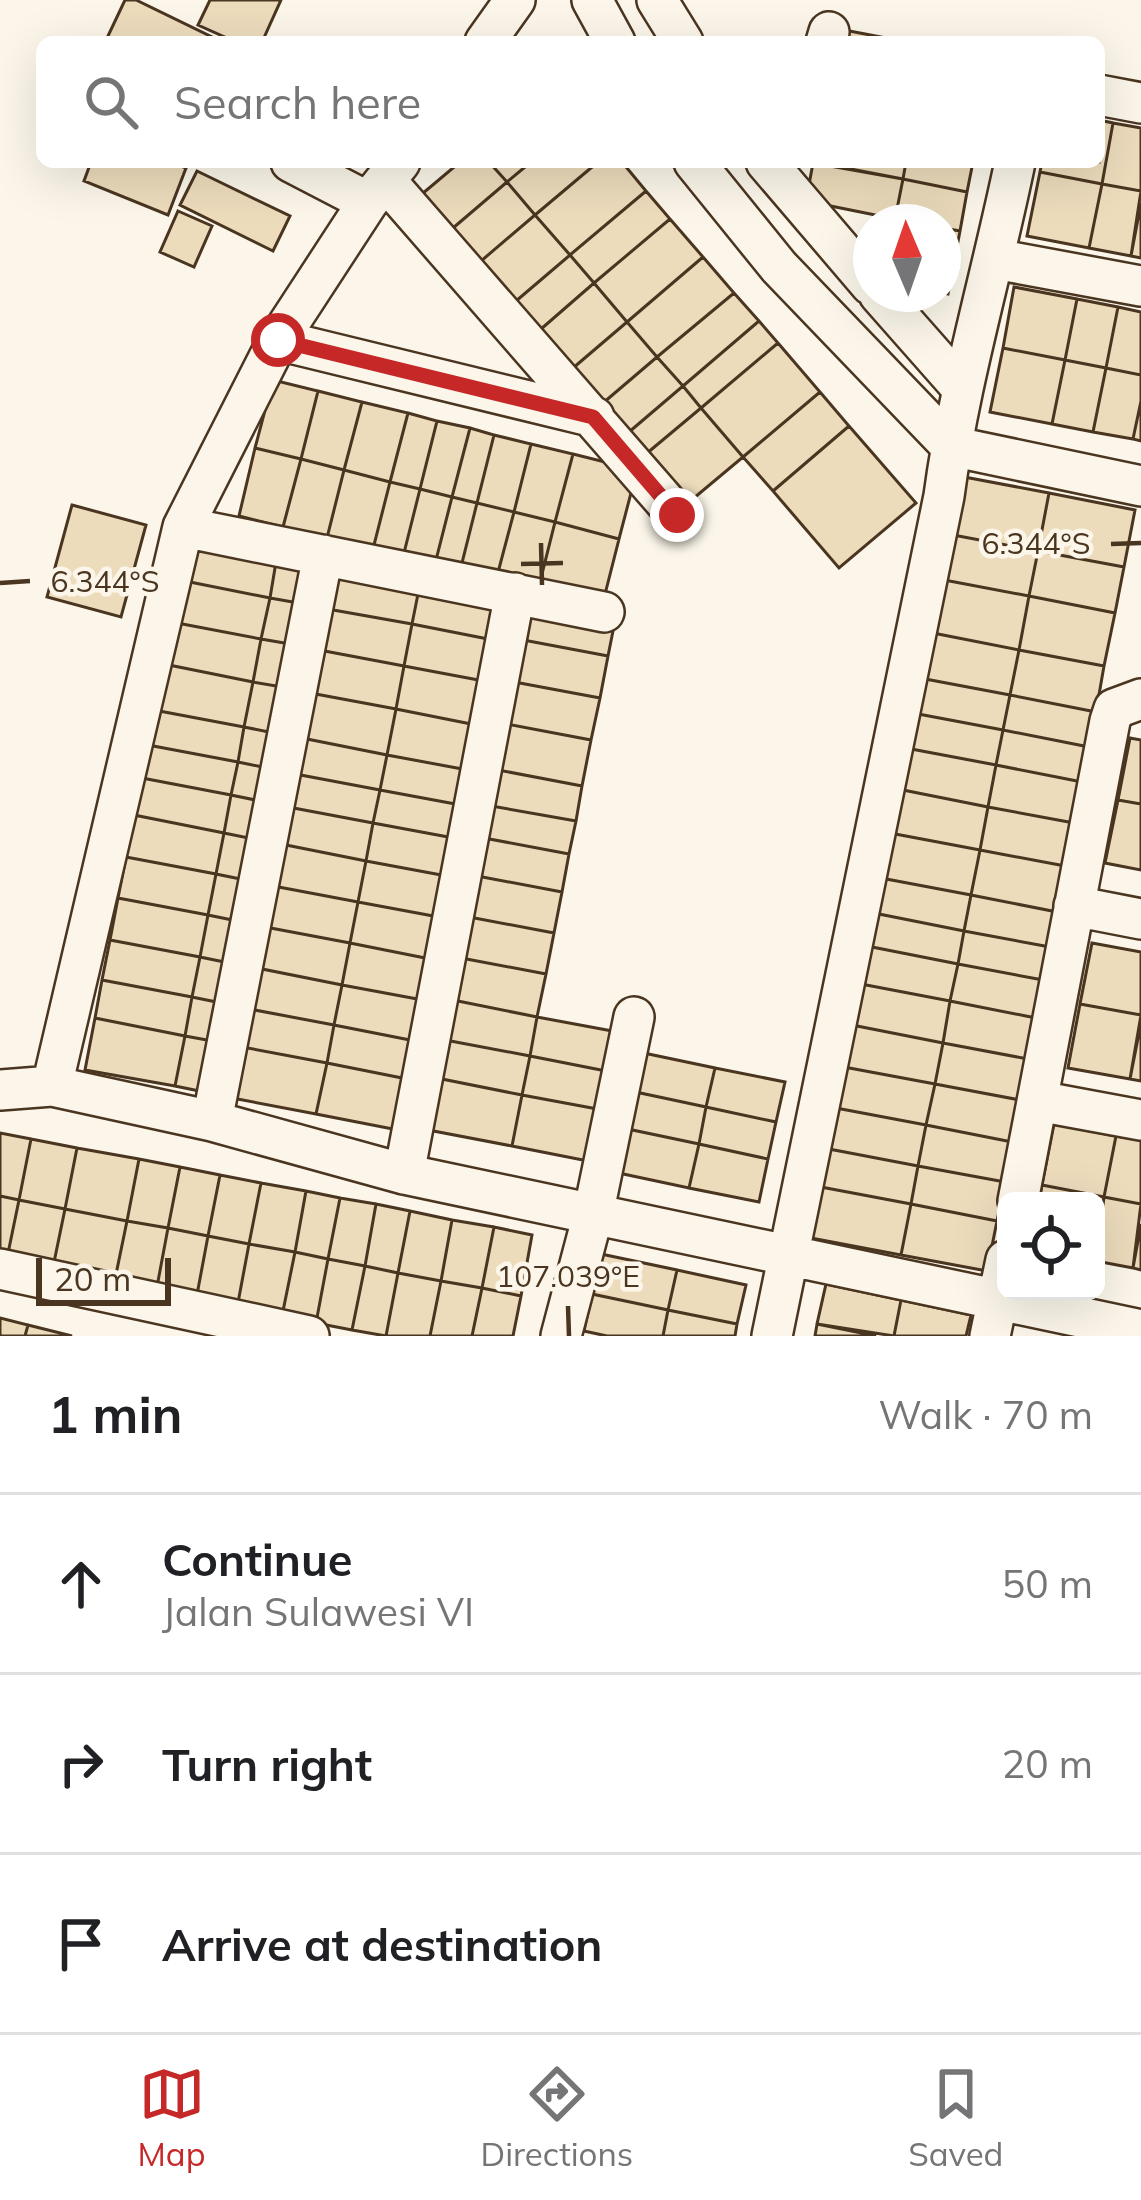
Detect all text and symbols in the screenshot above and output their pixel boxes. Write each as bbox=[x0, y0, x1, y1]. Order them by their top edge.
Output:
search box bbox=[36, 36, 1105, 168]
icon: search bbox=[78, 69, 144, 135]
text: Search here bbox=[174, 74, 421, 130]
north arrow bbox=[853, 204, 961, 312]
route start bbox=[251, 313, 305, 367]
route end bbox=[650, 488, 704, 542]
text: 6.344°S bbox=[982, 524, 1090, 562]
text: 6.344°S bbox=[51, 562, 159, 600]
map controls bbox=[997, 1192, 1105, 1300]
button: locate bbox=[997, 1192, 1105, 1300]
scale bar bbox=[36, 1252, 171, 1305]
text: 107.039°E bbox=[496, 1257, 640, 1295]
text: 20 m bbox=[54, 1258, 131, 1299]
text: 1 min bbox=[48, 1382, 183, 1446]
text: Walk · 70 m bbox=[879, 1390, 1093, 1439]
text: Continue bbox=[162, 1531, 352, 1587]
icon: ahead bbox=[48, 1551, 114, 1617]
text: 50 m bbox=[1002, 1559, 1093, 1608]
text: Jalan Sulawesi VI bbox=[162, 1587, 474, 1636]
icon: right bbox=[48, 1731, 114, 1797]
text: Turn right bbox=[162, 1736, 372, 1792]
text: 20 m bbox=[1002, 1739, 1093, 1788]
icon: arrive bbox=[48, 1911, 114, 1977]
text: Arrive at destination bbox=[162, 1916, 602, 1972]
tab: Map bbox=[138, 2061, 205, 2174]
tab: Directions bbox=[481, 2061, 633, 2174]
tab: Saved bbox=[908, 2061, 1003, 2174]

